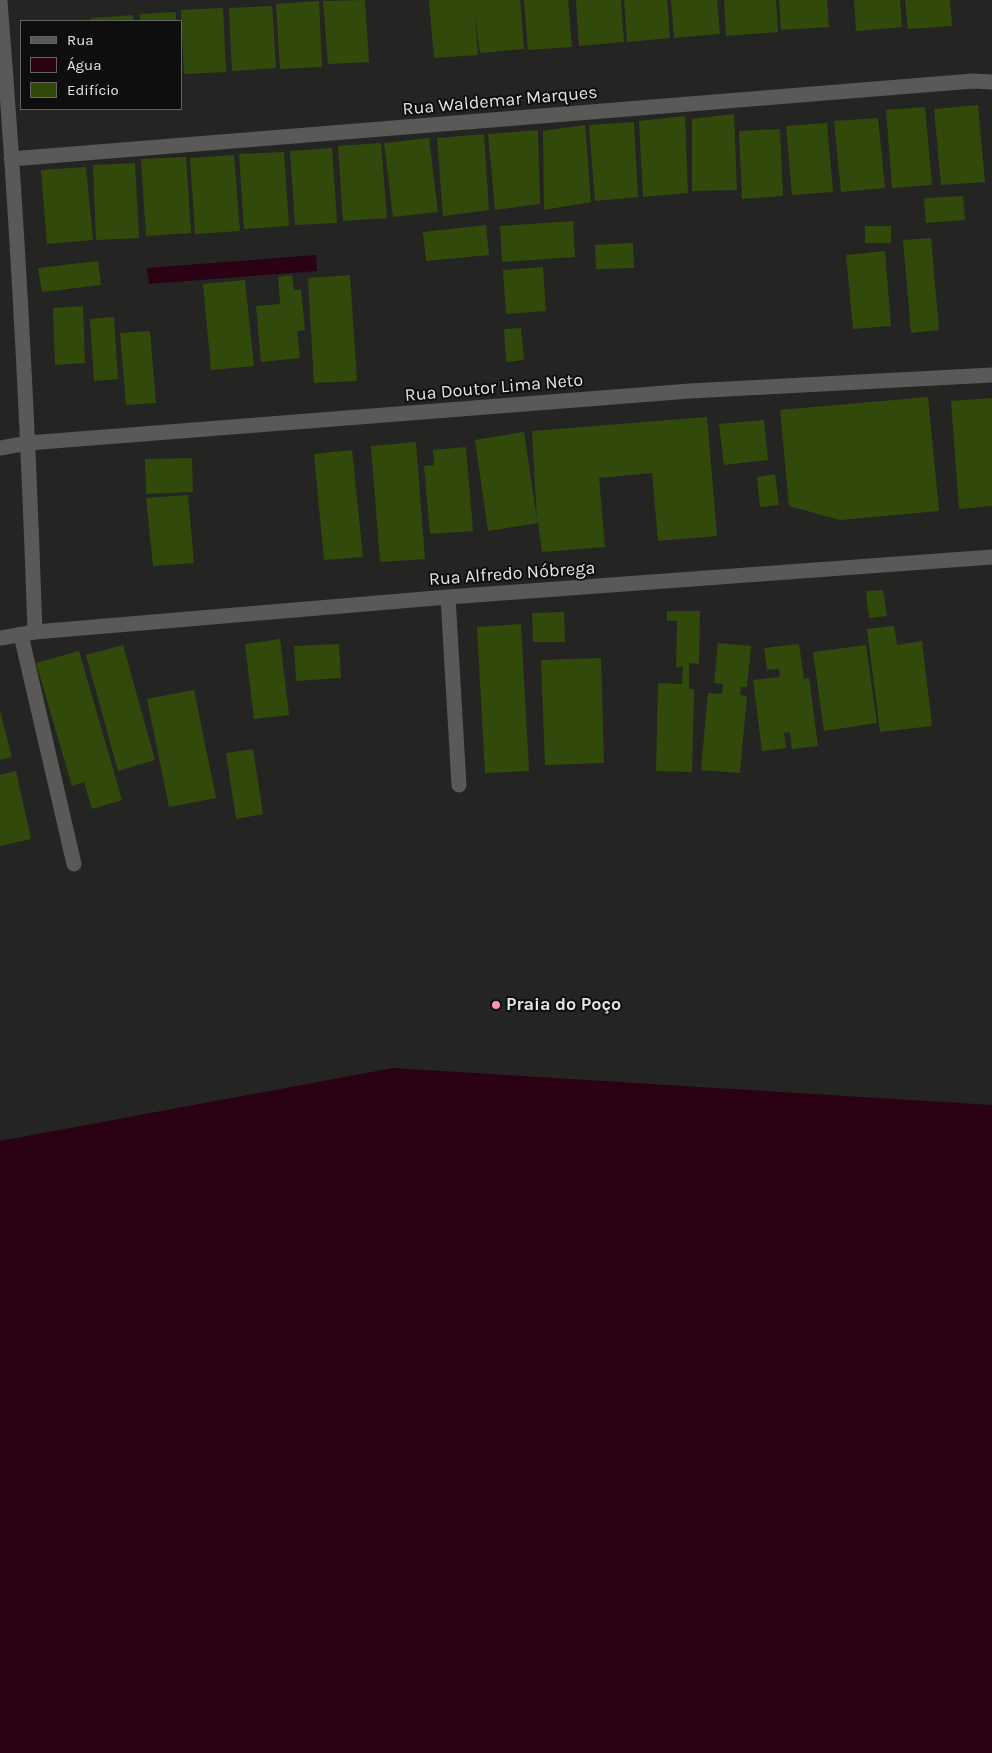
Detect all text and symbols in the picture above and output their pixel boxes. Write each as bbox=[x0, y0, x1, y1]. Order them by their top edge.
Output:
legend bbox=[20, 20, 182, 110]
text: Rua bbox=[67, 31, 94, 49]
text: Água bbox=[67, 56, 101, 74]
text: Edifício bbox=[67, 81, 119, 99]
street label: Rua Waldemar Marques bbox=[402, 82, 598, 120]
street label: Rua Doutor Lima Neto bbox=[404, 369, 584, 407]
street label: Rua Alfredo Nóbrega bbox=[428, 557, 596, 591]
place label: Praia do Poço bbox=[506, 994, 621, 1016]
marker: Praia do Poço bbox=[490, 999, 502, 1011]

